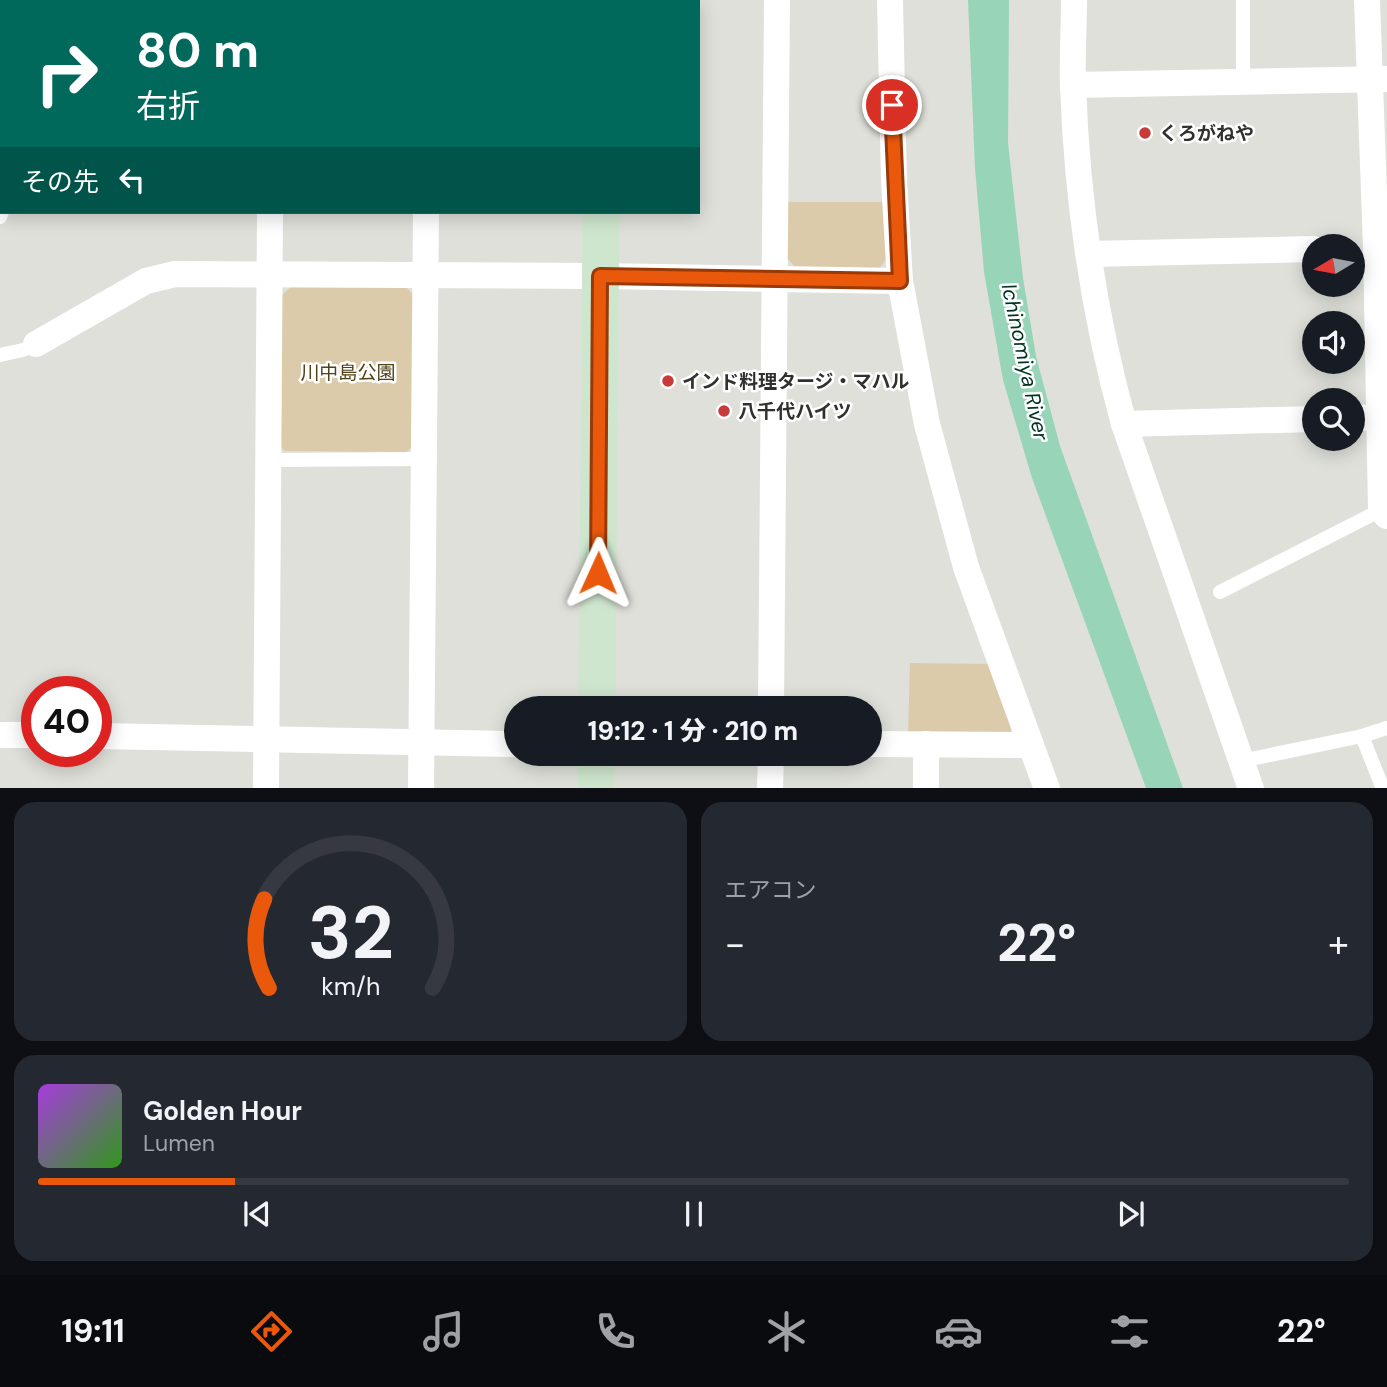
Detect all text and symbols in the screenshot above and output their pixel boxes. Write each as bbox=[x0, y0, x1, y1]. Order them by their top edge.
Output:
text: 80 m bbox=[136, 18, 259, 82]
icon: right bbox=[21, 28, 112, 119]
pin bbox=[862, 75, 922, 135]
text: 右折 bbox=[136, 85, 200, 127]
icon: arrive bbox=[873, 86, 911, 124]
place label: くろがねや bbox=[1159, 121, 1254, 146]
marker: くろがねや bbox=[1137, 125, 1153, 141]
icon: left bbox=[113, 161, 151, 199]
text: その先 bbox=[21, 165, 99, 199]
north arrow bbox=[1302, 234, 1365, 298]
map controls bbox=[1302, 234, 1365, 451]
water label: Ichinomiya River bbox=[995, 281, 1056, 444]
button: sound bbox=[1302, 311, 1365, 374]
park label: 川中島公園 bbox=[300, 360, 396, 385]
place label: インド料理タージ・マハル bbox=[682, 369, 910, 394]
marker: インド料理タージ・マハル bbox=[660, 373, 676, 389]
button: search bbox=[1302, 388, 1365, 451]
place label: 八千代ハイツ bbox=[738, 399, 852, 424]
marker: 八千代ハイツ bbox=[716, 403, 732, 419]
position arrow bbox=[561, 536, 635, 610]
speed limit sign: 40 bbox=[21, 676, 112, 767]
text: 19:12 · 1 分 · 210 m bbox=[588, 714, 798, 748]
text: エアコン bbox=[725, 875, 817, 905]
text: 32 bbox=[307, 886, 393, 981]
text: 22° bbox=[997, 909, 1076, 977]
text: − bbox=[725, 919, 745, 969]
text: + bbox=[1328, 919, 1349, 969]
text: km/h bbox=[321, 969, 380, 1002]
text: Golden Hour bbox=[143, 1094, 302, 1128]
text: Lumen bbox=[143, 1128, 215, 1158]
icon: previous bbox=[238, 1195, 276, 1233]
icon: pause bbox=[675, 1195, 713, 1233]
icon: next bbox=[1112, 1195, 1150, 1233]
icon: directions bbox=[247, 1307, 296, 1356]
icon: music bbox=[419, 1307, 468, 1356]
icon: phone bbox=[591, 1307, 640, 1356]
icon: climate bbox=[762, 1307, 811, 1356]
icon: car bbox=[934, 1307, 983, 1356]
icon: filters bbox=[1105, 1307, 1154, 1356]
text: 19:11 bbox=[61, 1310, 125, 1352]
text: 22° bbox=[1277, 1310, 1326, 1352]

